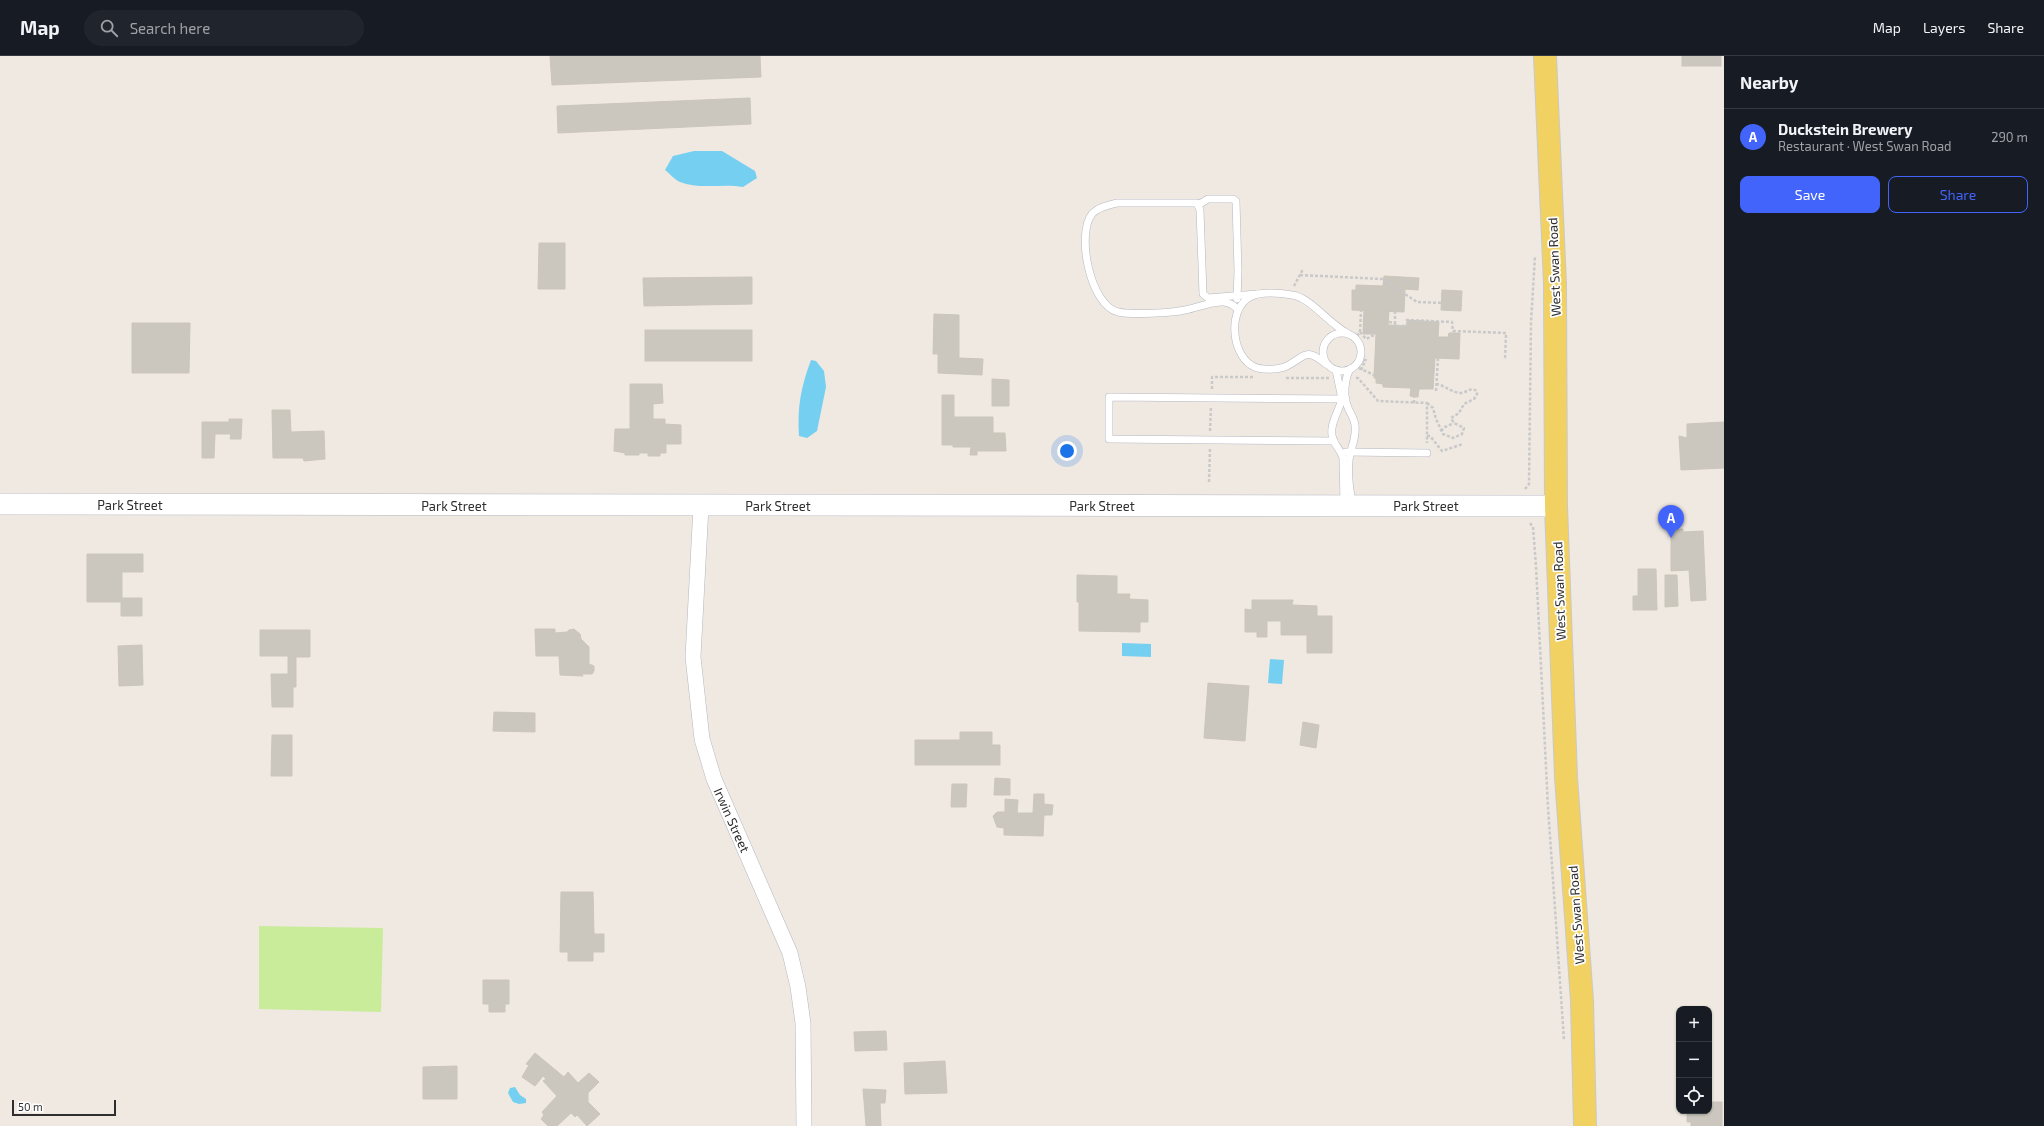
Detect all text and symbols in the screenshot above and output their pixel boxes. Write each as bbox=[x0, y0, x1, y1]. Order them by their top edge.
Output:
search box bbox=[84, 10, 364, 46]
text: Map bbox=[20, 16, 60, 39]
icon: search bbox=[98, 17, 120, 39]
text: Search here bbox=[130, 19, 210, 37]
text: Map bbox=[1873, 19, 1901, 36]
text: Layers bbox=[1923, 19, 1965, 36]
text: Share bbox=[1987, 19, 2024, 36]
text: Nearby bbox=[1740, 72, 1798, 92]
text: Duckstein Brewery bbox=[1778, 120, 1912, 138]
text: A bbox=[1749, 129, 1757, 145]
text: 290 m bbox=[1991, 129, 2028, 145]
text: Restaurant · West Swan Road bbox=[1778, 138, 1952, 154]
button: Save bbox=[1740, 176, 1880, 213]
button: Share bbox=[1888, 176, 2028, 213]
street label: West Swan Road bbox=[1544, 217, 1564, 317]
your location bbox=[1057, 441, 1077, 461]
street label: Park Street bbox=[97, 497, 163, 513]
street label: Park Street bbox=[421, 498, 487, 514]
street label: Park Street bbox=[745, 498, 811, 514]
street label: Park Street bbox=[1069, 498, 1135, 514]
street label: Park Street bbox=[1393, 498, 1459, 514]
pin: A bbox=[1658, 505, 1684, 538]
street label: West Swan Road bbox=[1549, 541, 1569, 641]
street label: Irwin Street bbox=[711, 785, 753, 855]
street label: West Swan Road bbox=[1565, 865, 1587, 965]
map controls bbox=[1676, 1006, 1712, 1114]
button: + bbox=[1676, 1006, 1712, 1042]
button: − bbox=[1676, 1042, 1712, 1078]
button: locate bbox=[1676, 1078, 1712, 1114]
scale bar bbox=[12, 1098, 116, 1117]
text: 50 m bbox=[18, 1100, 43, 1113]

